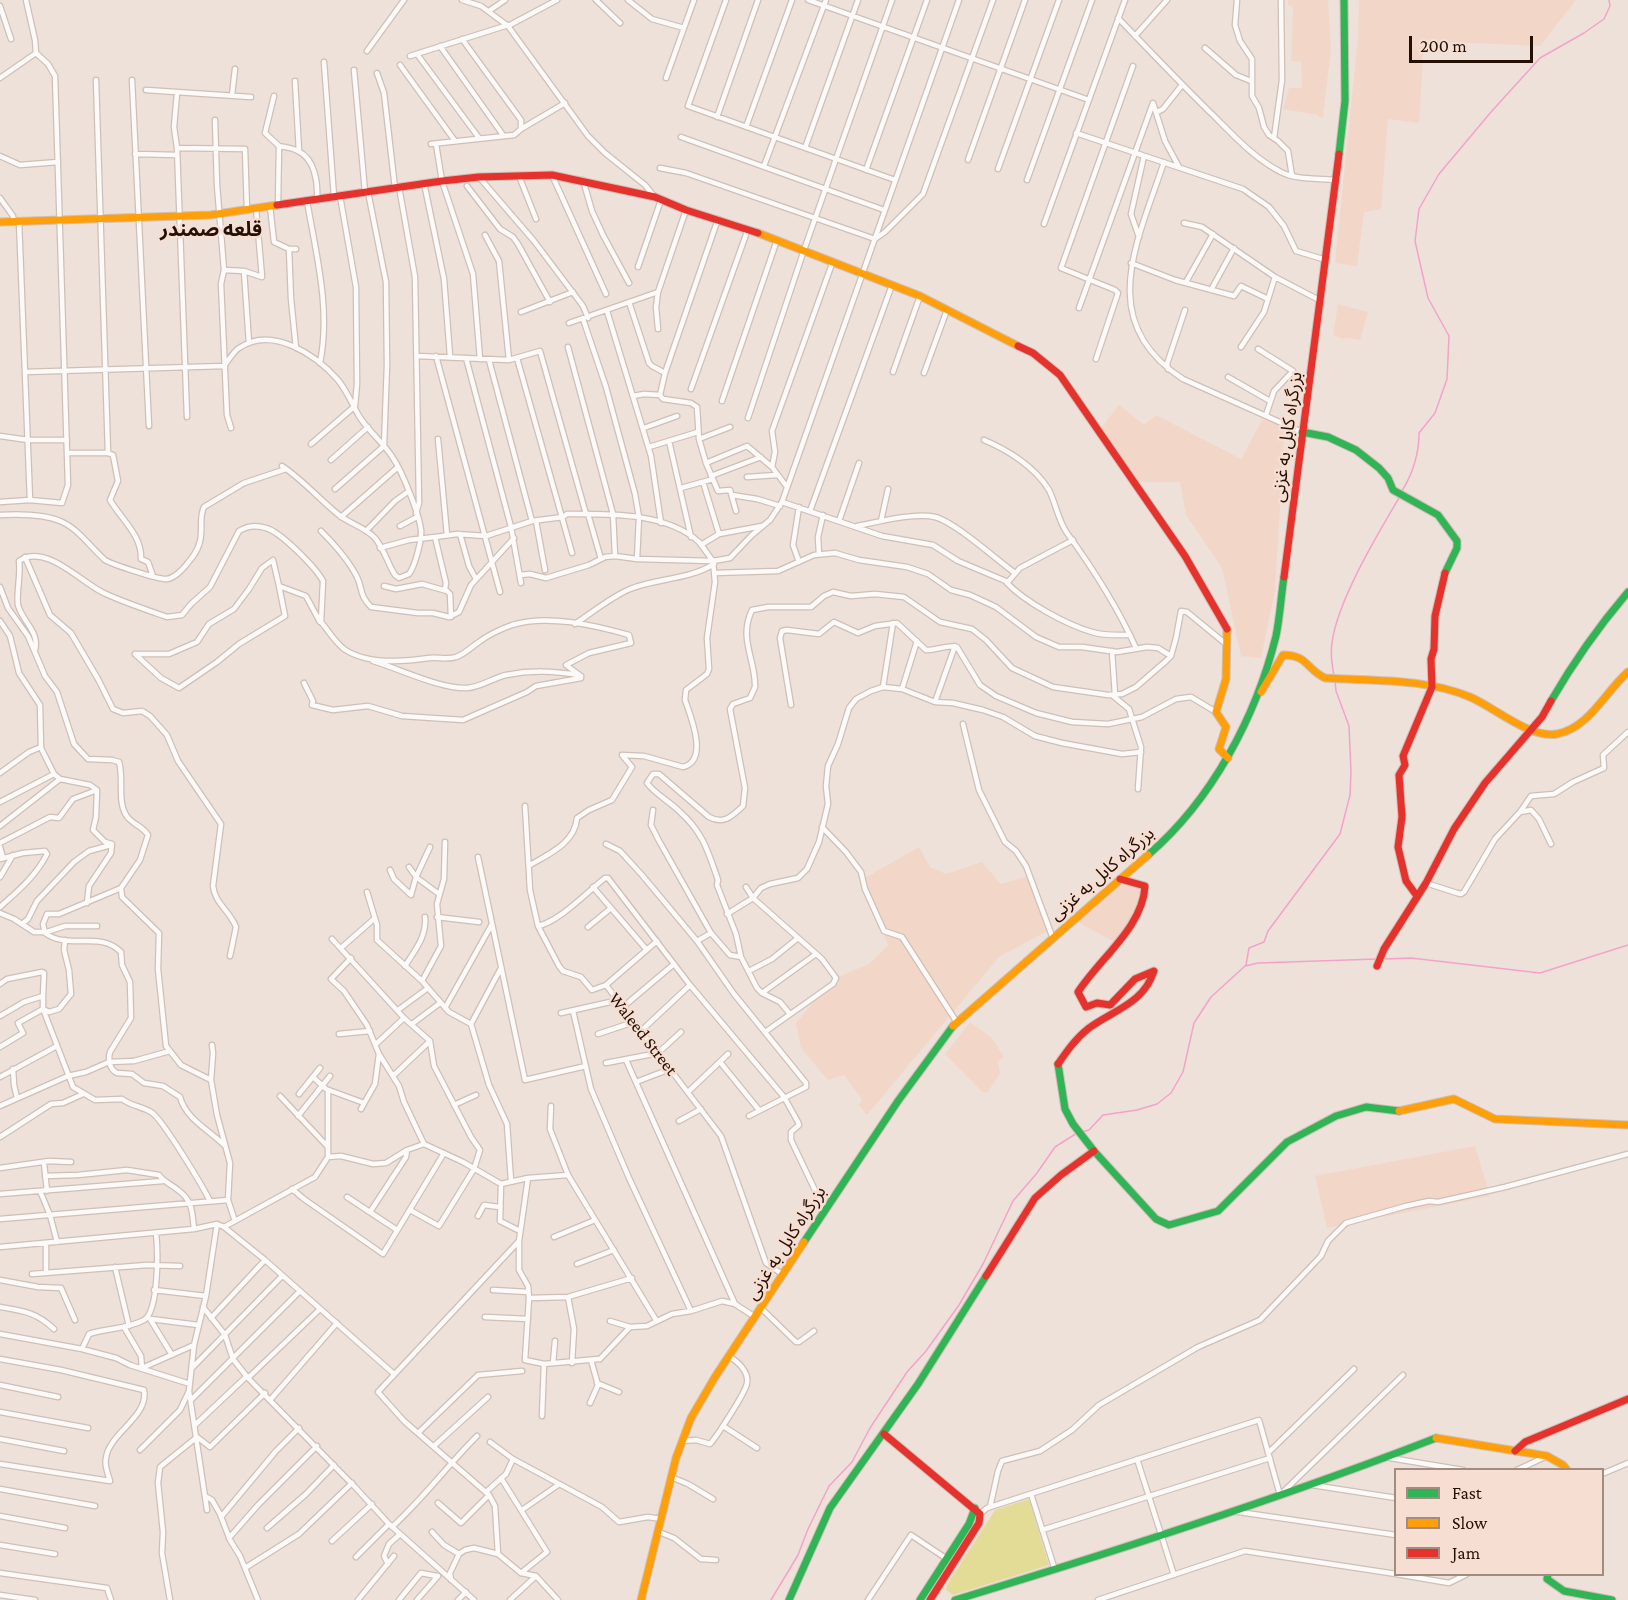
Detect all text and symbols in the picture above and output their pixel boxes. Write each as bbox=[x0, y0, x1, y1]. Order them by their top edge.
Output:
scale bar bbox=[1412, 24, 1536, 62]
text: 200 m bbox=[1420, 36, 1467, 56]
district label: قلعه صمندر bbox=[160, 218, 262, 242]
street label: بزرگراه کابل به غزنی bbox=[1267, 370, 1307, 504]
street label: بزرگراه کابل به غزنی bbox=[1045, 823, 1159, 925]
street label: Waleed Street bbox=[604, 988, 682, 1080]
street label: بزرگراه کابل به غزنی bbox=[741, 1182, 831, 1304]
legend bbox=[1394, 1468, 1604, 1576]
text: Fast bbox=[1452, 1483, 1482, 1503]
text: Slow bbox=[1452, 1513, 1487, 1533]
text: Jam bbox=[1452, 1543, 1480, 1563]

